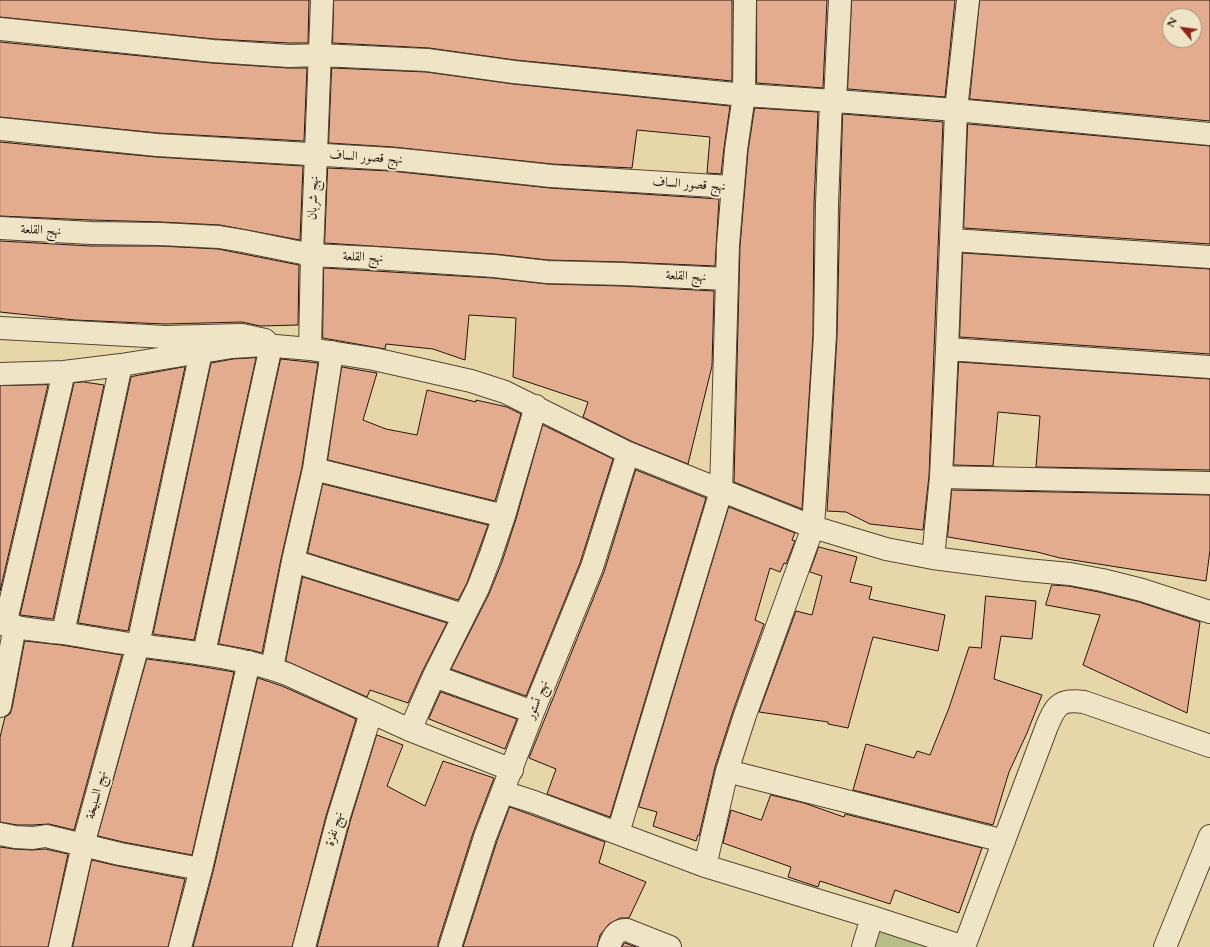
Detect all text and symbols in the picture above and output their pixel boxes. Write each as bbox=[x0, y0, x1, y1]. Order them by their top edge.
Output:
north arrow bbox=[1162, 8, 1202, 48]
text: N bbox=[1163, 15, 1181, 30]
street label: نهج قصور الساف bbox=[329, 148, 403, 168]
street label: نهج شربان bbox=[305, 175, 323, 221]
street label: نهج قصور الساف bbox=[652, 175, 726, 195]
street label: نهج القلعة bbox=[20, 222, 62, 240]
street label: نهج القلعة bbox=[342, 249, 384, 267]
street label: نهج القلعة bbox=[665, 268, 707, 286]
street label: نهج تستور bbox=[523, 678, 553, 722]
street label: نهج السبيخة bbox=[83, 769, 111, 821]
street label: نهج نفزة bbox=[323, 810, 347, 848]

